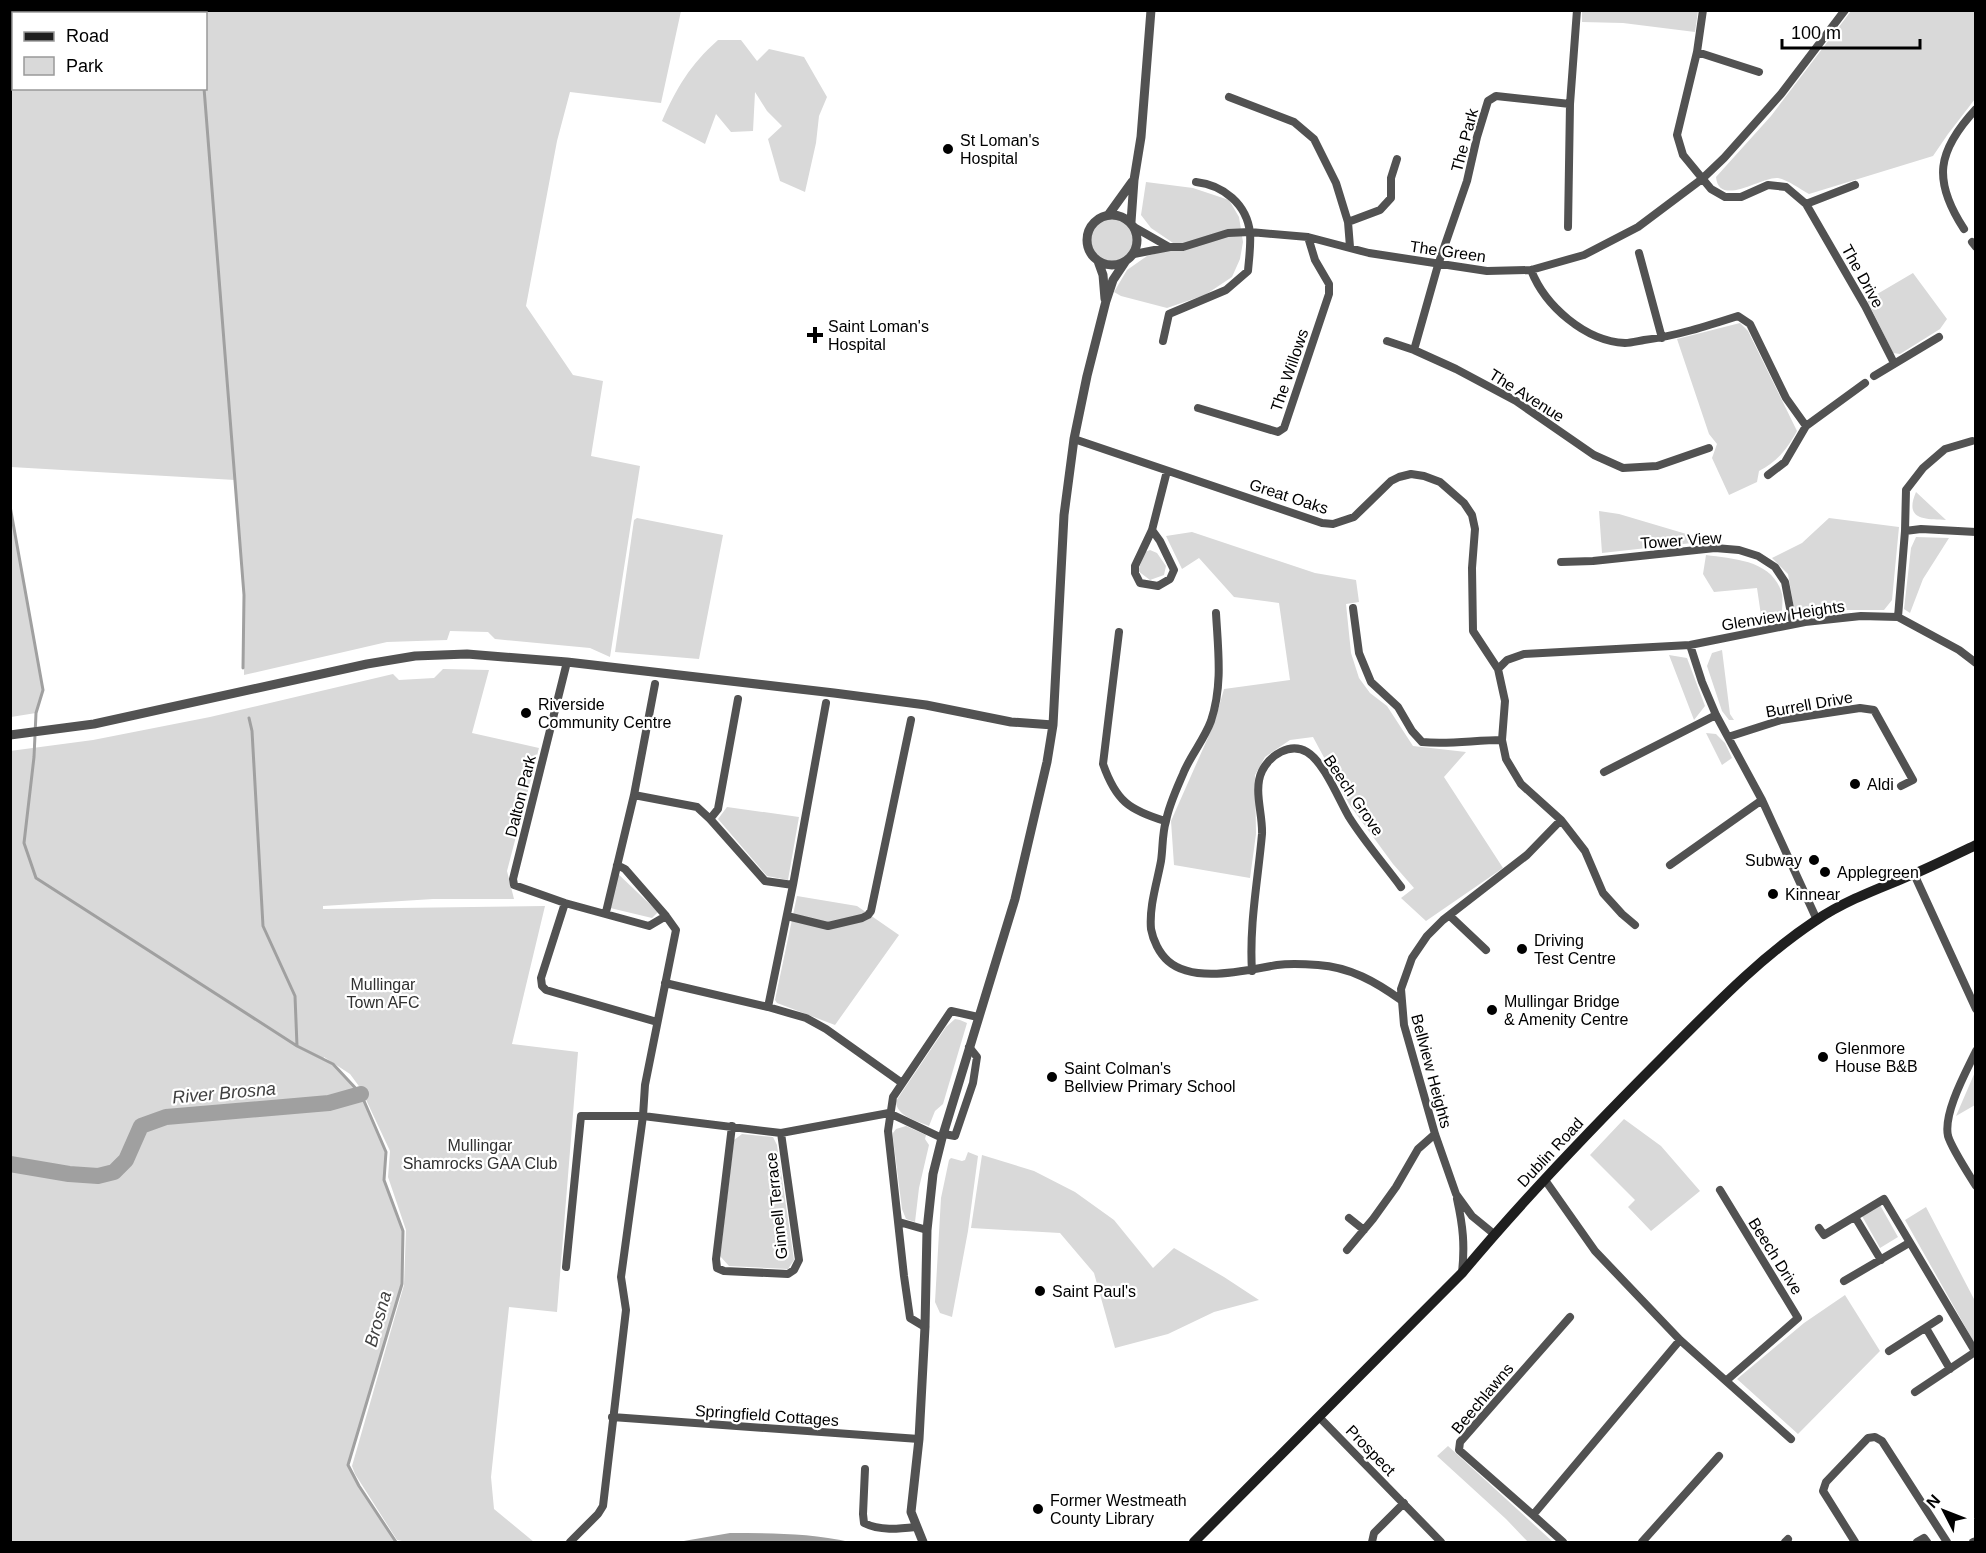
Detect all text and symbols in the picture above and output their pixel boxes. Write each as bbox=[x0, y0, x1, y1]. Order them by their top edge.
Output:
legend bbox=[12, 12, 207, 90]
scale bar bbox=[1782, 12, 1920, 50]
text: 100 m bbox=[1791, 23, 1841, 43]
text: Road bbox=[66, 26, 109, 46]
text: Park bbox=[66, 56, 104, 76]
street label: The Park bbox=[1448, 106, 1481, 174]
place label: St Loman's Hospital bbox=[960, 132, 1040, 167]
marker: St Loman's Hospital bbox=[941, 142, 955, 156]
street label: The Green bbox=[1409, 238, 1487, 265]
street label: The Drive bbox=[1838, 242, 1887, 311]
place label: Saint Loman's Hospital bbox=[828, 318, 929, 353]
marker: Saint Loman's Hospital bbox=[806, 326, 824, 344]
street label: The Willows bbox=[1267, 327, 1312, 414]
street label: The Avenue bbox=[1486, 366, 1567, 425]
street label: Great Oaks bbox=[1247, 476, 1330, 517]
street label: Tower View bbox=[1640, 529, 1723, 552]
street label: Glenview Heights bbox=[1720, 597, 1846, 634]
street label: Burrell Drive bbox=[1764, 688, 1854, 721]
place label: Riverside Community Centre bbox=[538, 696, 671, 731]
marker: Riverside Community Centre bbox=[519, 706, 533, 720]
street label: Beech Grove bbox=[1320, 752, 1387, 839]
street label: Dalton Park bbox=[502, 753, 539, 839]
place label: Aldi bbox=[1867, 776, 1894, 793]
marker: Aldi bbox=[1848, 777, 1862, 791]
place label: Subway bbox=[1745, 852, 1802, 869]
marker: Subway bbox=[1807, 853, 1821, 867]
place label: Applegreen bbox=[1837, 864, 1919, 881]
marker: Applegreen bbox=[1818, 865, 1832, 879]
place label: Kinnear bbox=[1785, 886, 1841, 903]
marker: Kinnear bbox=[1766, 887, 1780, 901]
place label: Driving Test Centre bbox=[1534, 932, 1616, 967]
marker: Driving Test Centre bbox=[1515, 942, 1529, 956]
park label: Mullingar Town AFC bbox=[347, 976, 419, 1011]
place label: Mullingar Bridge & Amenity Centre bbox=[1504, 993, 1629, 1028]
marker: Mullingar Bridge & Amenity Centre bbox=[1485, 1003, 1499, 1017]
street label: Bellview Heights bbox=[1408, 1012, 1455, 1130]
place label: Glenmore House B&B bbox=[1835, 1040, 1918, 1075]
marker: Glenmore House B&B bbox=[1816, 1050, 1830, 1064]
place label: Saint Colman's Bellview Primary School bbox=[1064, 1060, 1236, 1095]
marker: Saint Colman's Bellview Primary School bbox=[1045, 1070, 1059, 1084]
water label: River Brosna bbox=[171, 1079, 277, 1107]
street label: Dublin Road bbox=[1514, 1114, 1587, 1190]
park label: Mullingar Shamrocks GAA Club bbox=[403, 1137, 557, 1172]
street label: Ginnell Terrace bbox=[762, 1152, 791, 1260]
street label: Beech Drive bbox=[1745, 1215, 1806, 1298]
place label: Saint Paul's bbox=[1052, 1283, 1136, 1300]
marker: Saint Paul's bbox=[1033, 1284, 1047, 1298]
water label: Brosna bbox=[361, 1289, 395, 1349]
street label: Beechlawns bbox=[1448, 1360, 1517, 1437]
street label: Springfield Cottages bbox=[695, 1402, 839, 1429]
street label: Prospect bbox=[1343, 1422, 1399, 1479]
north arrow bbox=[1914, 1481, 1974, 1541]
text: N bbox=[1923, 1491, 1943, 1511]
place label: Former Westmeath County Library bbox=[1050, 1492, 1187, 1527]
marker: Former Westmeath County Library bbox=[1031, 1502, 1045, 1516]

